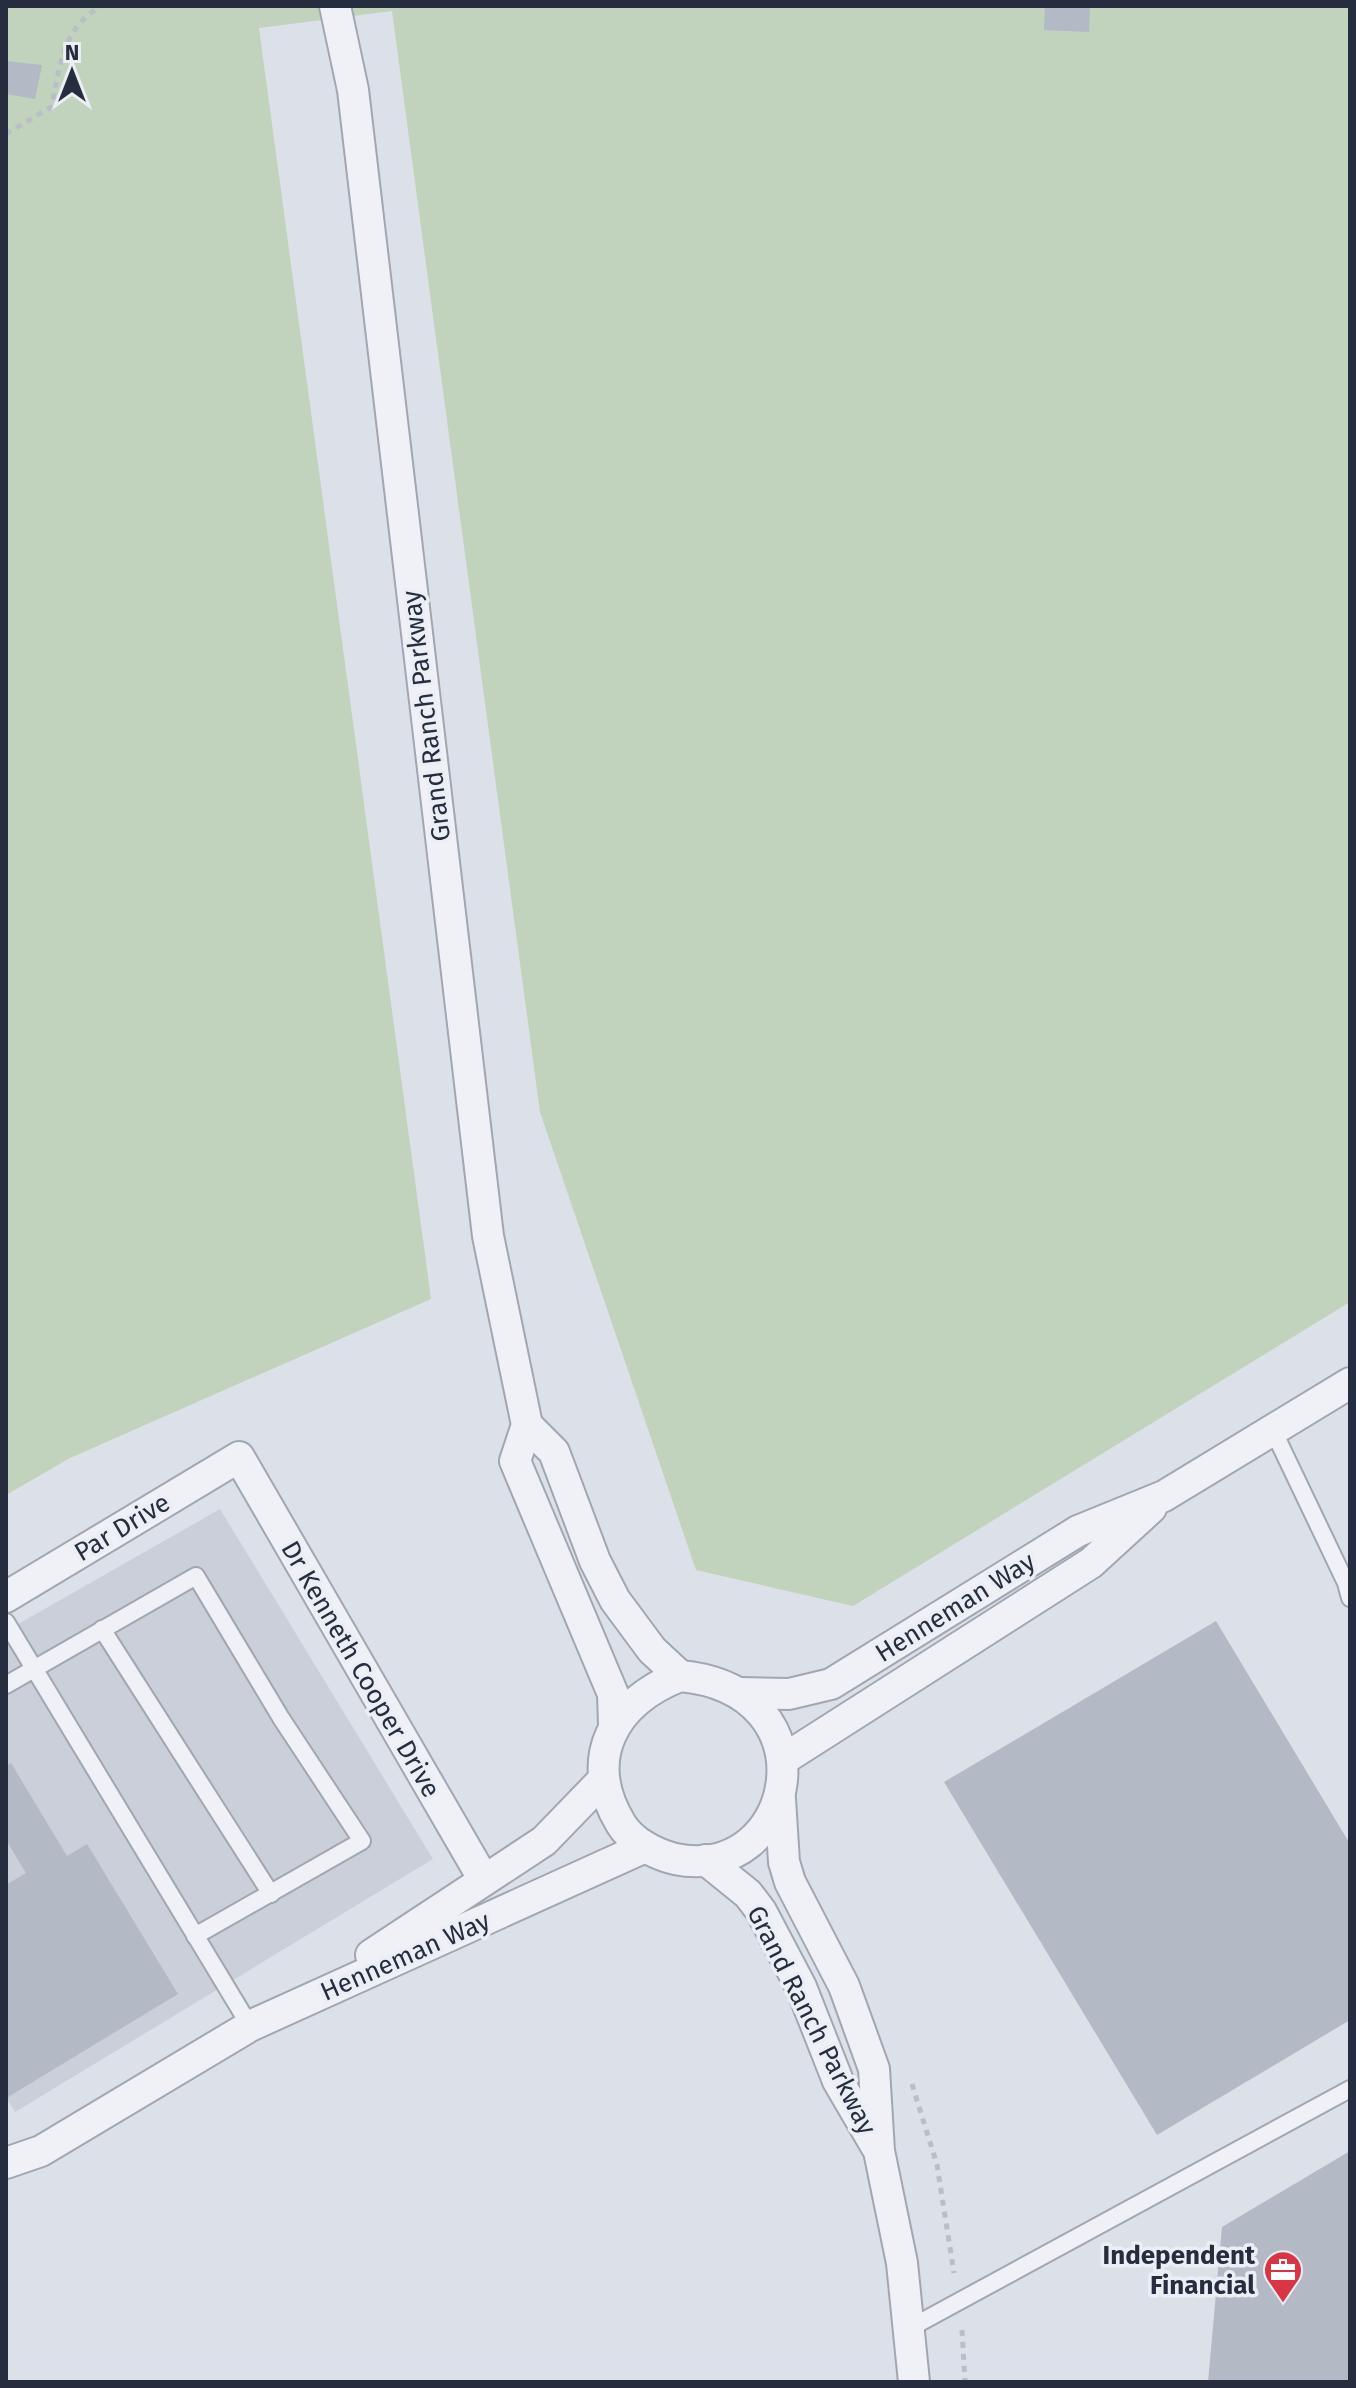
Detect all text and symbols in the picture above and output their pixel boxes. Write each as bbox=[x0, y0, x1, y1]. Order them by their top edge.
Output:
north arrow bbox=[32, 32, 112, 112]
text: N bbox=[65, 39, 79, 66]
street label: Grand Ranch Parkway bbox=[396, 588, 457, 843]
street label: Par Drive bbox=[69, 1487, 176, 1568]
street label: Dr Kenneth Cooper Drive bbox=[274, 1536, 447, 1803]
street label: Henneman Way bbox=[870, 1546, 1041, 1669]
street label: Grand Ranch Parkway bbox=[740, 1901, 883, 2140]
street label: Henneman Way bbox=[316, 1905, 495, 2008]
place label: Independent Financial bbox=[1103, 2240, 1256, 2301]
office icon: Independent Financial bbox=[1262, 2249, 1304, 2304]

